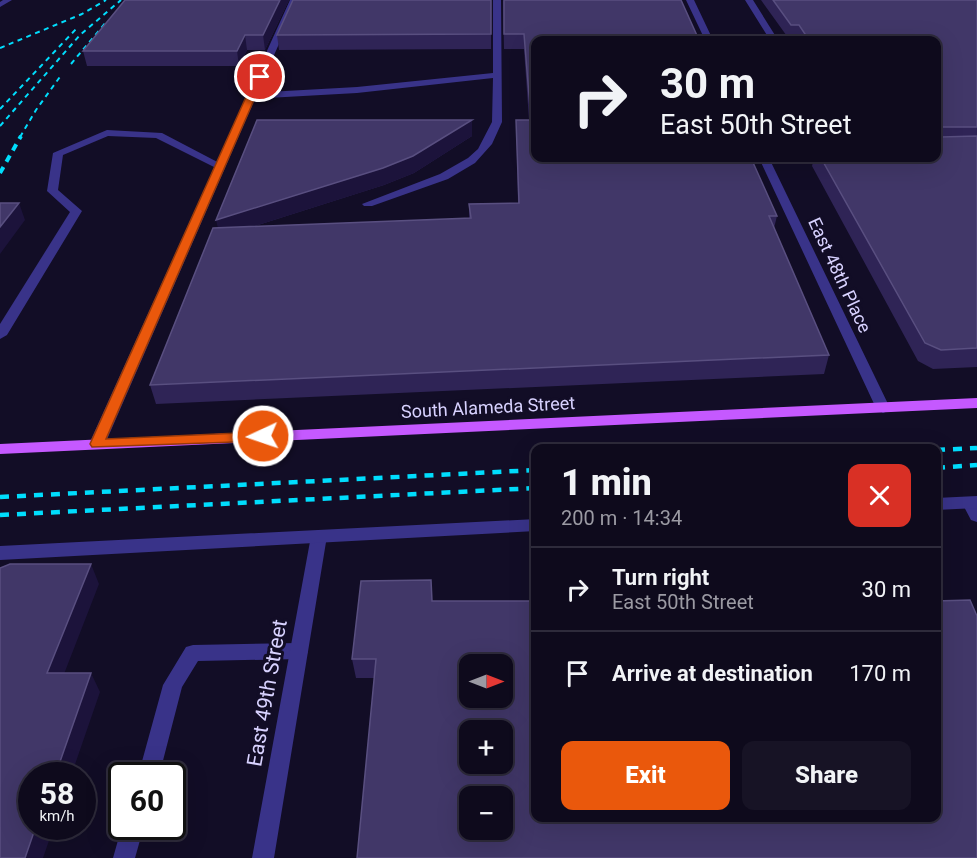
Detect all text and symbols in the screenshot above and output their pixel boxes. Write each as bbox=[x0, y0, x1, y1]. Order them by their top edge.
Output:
pin bbox=[234, 51, 285, 102]
text: 30 m bbox=[660, 59, 755, 108]
icon: arrive bbox=[243, 60, 276, 93]
icon: right bbox=[561, 60, 639, 138]
text: East 50th Street bbox=[660, 109, 851, 141]
street label: East 48th Place bbox=[804, 214, 876, 336]
street label: South Alameda Street bbox=[400, 392, 576, 422]
position arrow bbox=[231, 404, 295, 468]
text: 1 min bbox=[561, 462, 652, 504]
button: close bbox=[848, 464, 911, 527]
text: 200 m · 14:34 bbox=[561, 506, 682, 530]
text: Turn right bbox=[612, 565, 709, 590]
icon: right bbox=[561, 573, 594, 606]
text: 30 m bbox=[862, 577, 911, 602]
text: East 50th Street bbox=[612, 590, 754, 614]
street label: East 49th Street bbox=[242, 617, 292, 768]
north arrow bbox=[459, 654, 513, 708]
map controls bbox=[459, 654, 513, 840]
icon: arrive bbox=[561, 657, 594, 690]
text: Arrive at destination bbox=[612, 661, 813, 686]
text: 170 m bbox=[849, 661, 911, 686]
button: + bbox=[459, 720, 513, 774]
button: Exit bbox=[561, 741, 730, 810]
button: Share bbox=[742, 741, 911, 810]
speed limit sign: 60 bbox=[108, 762, 186, 840]
text: 58 bbox=[40, 776, 74, 811]
button: − bbox=[459, 786, 513, 840]
text: km/h bbox=[39, 807, 75, 825]

